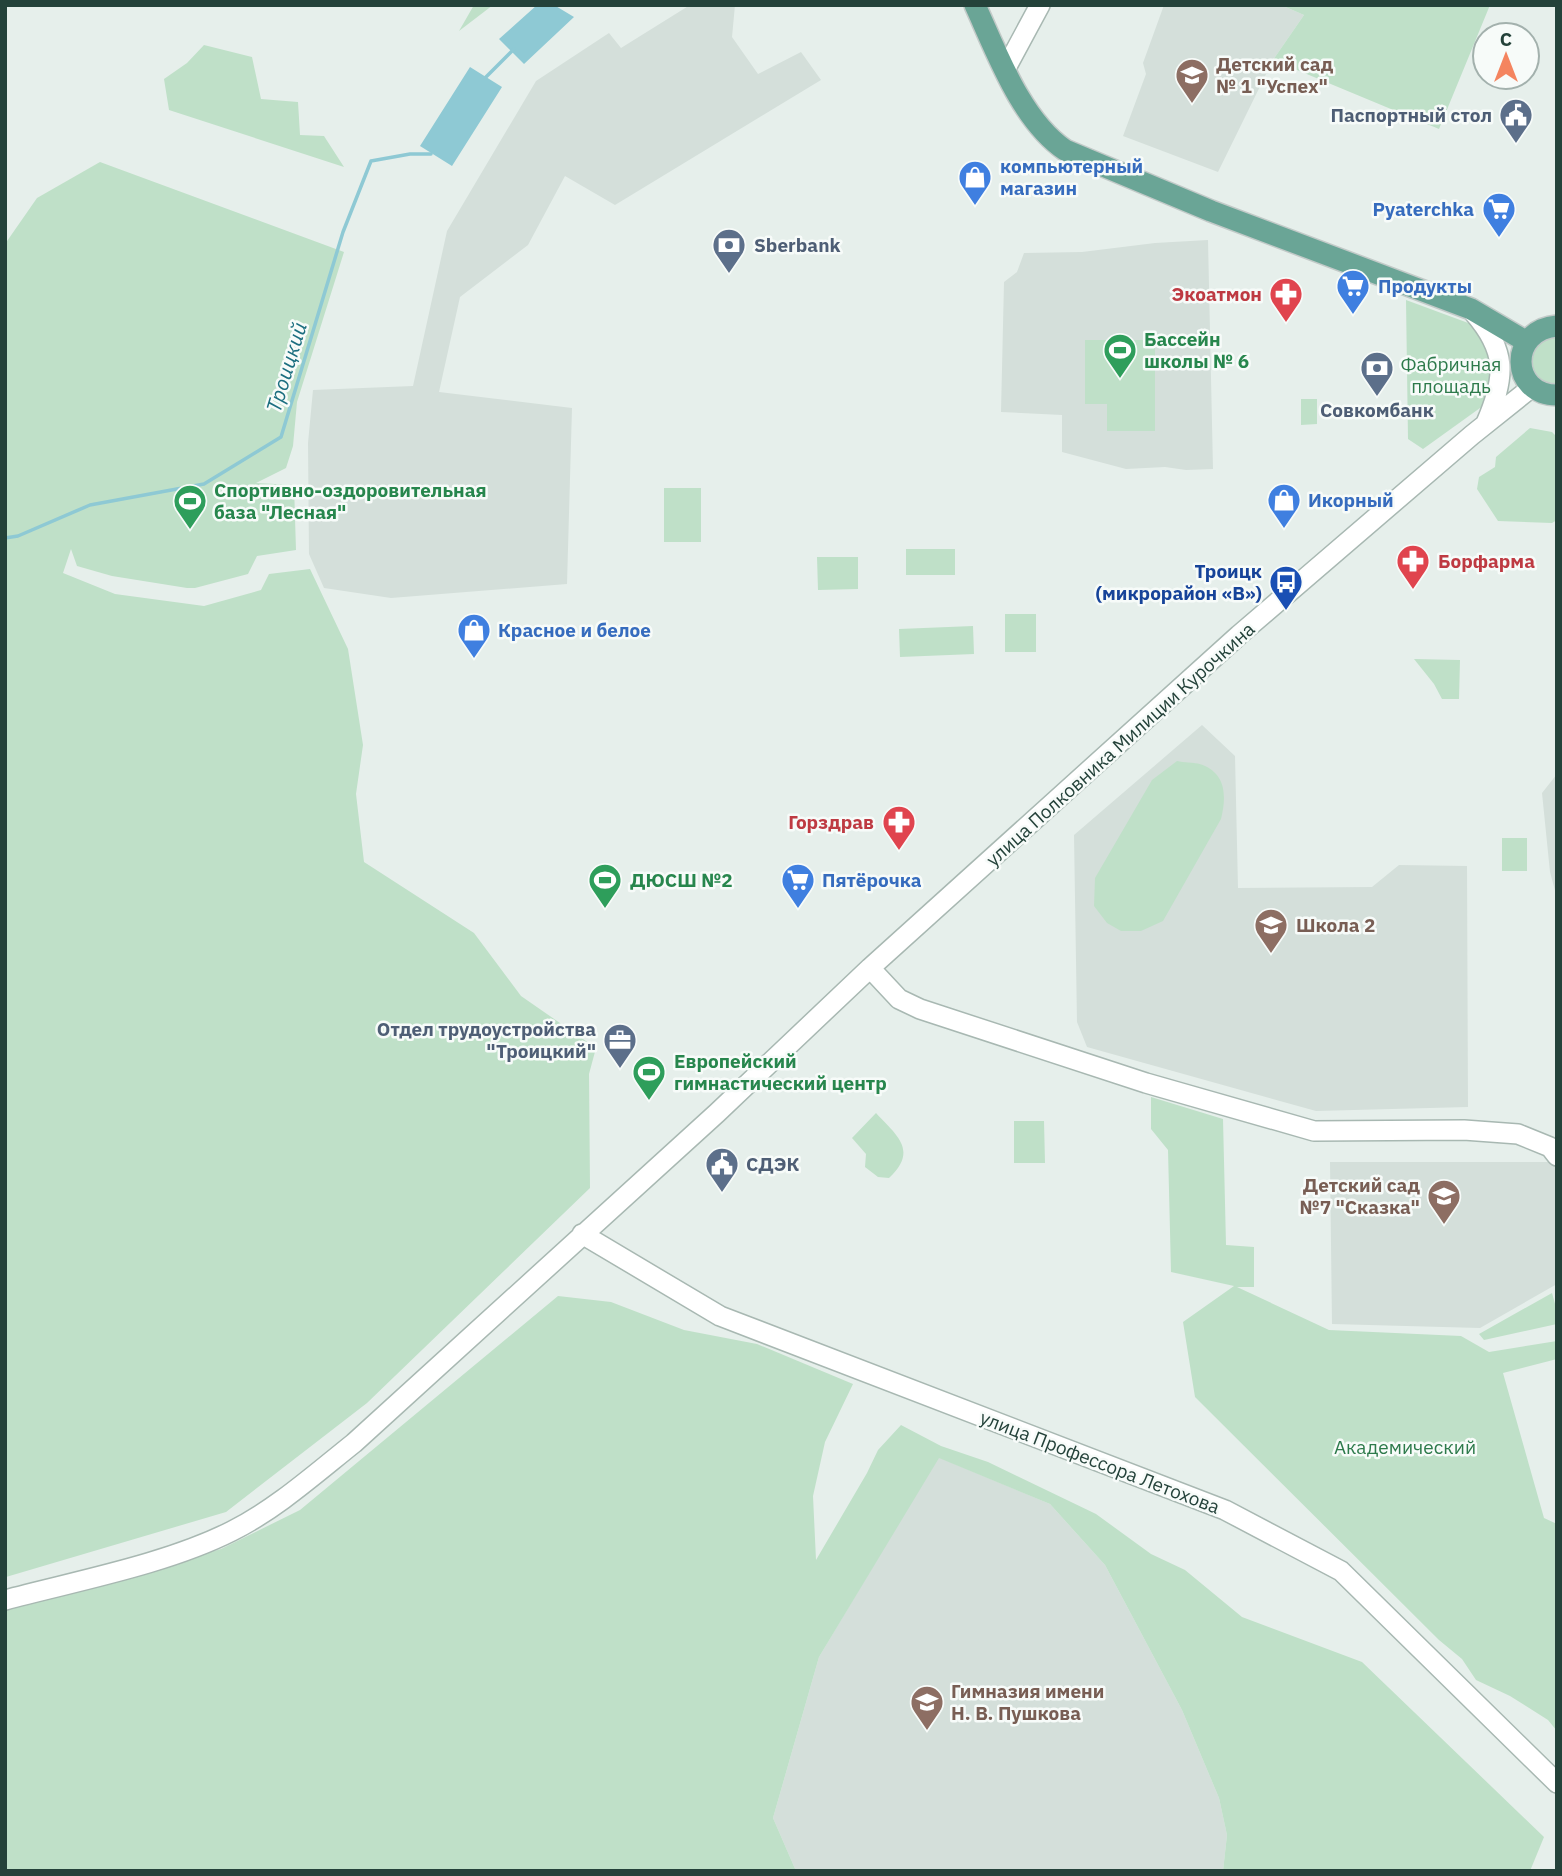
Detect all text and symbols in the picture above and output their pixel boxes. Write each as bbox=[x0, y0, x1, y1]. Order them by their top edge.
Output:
north arrow bbox=[1471, 21, 1541, 91]
text: С bbox=[1500, 27, 1512, 51]
place label: Детский сад № 1 "Успех" bbox=[1216, 52, 1334, 98]
school or university icon: Детский сад № 1 "Успех" bbox=[1173, 56, 1211, 105]
public building icon: Паспортный стол bbox=[1497, 96, 1535, 145]
place label: Паспортный стол bbox=[1331, 103, 1492, 127]
place label: компьютерный магазин bbox=[1000, 154, 1143, 200]
shop icon: компьютерный магазин bbox=[956, 158, 994, 207]
supermarket icon: Pyaterchka bbox=[1480, 190, 1518, 239]
place label: Pyaterchka bbox=[1373, 197, 1474, 221]
bank icon: Sberbank bbox=[710, 226, 748, 275]
place label: Sberbank bbox=[754, 233, 840, 257]
supermarket icon: Продукты bbox=[1334, 267, 1372, 316]
place label: Продукты bbox=[1378, 274, 1472, 298]
pharmacy icon: Экоатмон bbox=[1267, 275, 1305, 324]
place label: Экоатмон bbox=[1172, 282, 1262, 306]
water label: Троицкий bbox=[259, 319, 313, 415]
place label: Бассейн школы № 6 bbox=[1144, 327, 1249, 373]
sports icon: Бассейн школы № 6 bbox=[1101, 331, 1139, 380]
bank icon: Совкомбанк bbox=[1358, 349, 1396, 398]
park label: Фабричная площадь bbox=[1401, 352, 1501, 398]
place label: Совкомбанк bbox=[1320, 398, 1434, 422]
place label: Спортивно-оздоровительная база "Лесная" bbox=[214, 478, 487, 524]
shop icon: Икорный bbox=[1265, 481, 1303, 530]
sports icon: Спортивно-оздоровительная база "Лесная" bbox=[171, 482, 209, 531]
place label: Икорный bbox=[1308, 488, 1394, 512]
pharmacy icon: Борфарма bbox=[1394, 542, 1432, 591]
place label: Борфарма bbox=[1438, 549, 1535, 573]
place label: Троицк (микрорайон «В») bbox=[1096, 559, 1262, 605]
bus stop icon: Троицк (микрорайон «В») bbox=[1267, 563, 1305, 612]
shop icon: Красное и белое bbox=[455, 611, 493, 660]
street label: улица Полковника Милиции Курочкина bbox=[981, 617, 1259, 871]
place label: Красное и белое bbox=[498, 618, 651, 642]
pharmacy icon: Горздрав bbox=[880, 803, 918, 852]
place label: Горздрав bbox=[788, 810, 874, 834]
sports icon: ДЮСШ №2 bbox=[586, 861, 624, 910]
supermarket icon: Пятёрочка bbox=[779, 861, 817, 910]
place label: ДЮСШ №2 bbox=[630, 868, 733, 892]
place label: Пятёрочка bbox=[822, 868, 922, 892]
school or university icon: Школа 2 bbox=[1252, 906, 1290, 955]
place label: Школа 2 bbox=[1296, 913, 1375, 937]
place label: Отдел трудоустройства "Троицкий" bbox=[377, 1017, 596, 1063]
office icon: Отдел трудоустройства "Троицкий" bbox=[601, 1021, 639, 1070]
place label: Европейский гимнастический центр bbox=[674, 1049, 887, 1095]
sports icon: Европейский гимнастический центр bbox=[630, 1053, 668, 1102]
public building icon: СДЭК bbox=[703, 1145, 741, 1194]
place label: СДЭК bbox=[746, 1152, 800, 1176]
place label: Детский сад №7 "Сказка" bbox=[1300, 1173, 1420, 1219]
school or university icon: Детский сад №7 "Сказка" bbox=[1425, 1177, 1463, 1226]
street label: улица Профессора Летохова bbox=[977, 1405, 1223, 1519]
park label: Академический bbox=[1334, 1435, 1476, 1459]
place label: Гимназия имени Н. В. Пушкова bbox=[951, 1679, 1104, 1725]
school or university icon: Гимназия имени Н. В. Пушкова bbox=[908, 1683, 946, 1732]

